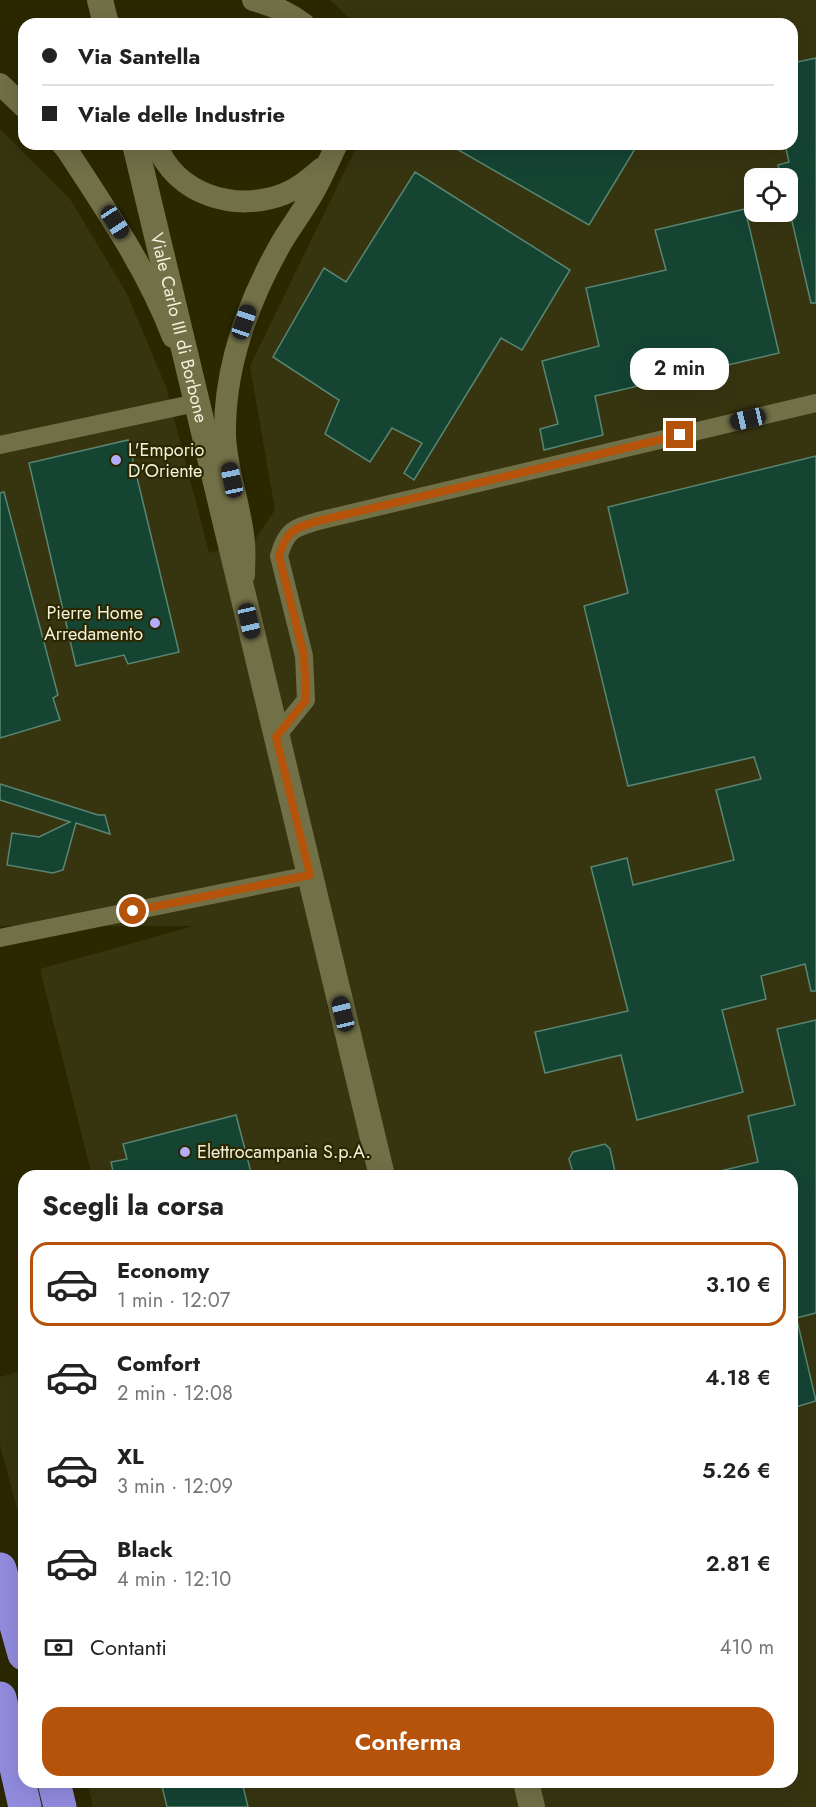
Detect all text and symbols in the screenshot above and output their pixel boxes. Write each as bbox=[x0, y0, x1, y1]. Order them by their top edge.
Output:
text: Via Santella bbox=[78, 40, 200, 72]
text: Viale delle Industrie bbox=[78, 98, 285, 130]
map controls bbox=[744, 168, 798, 222]
button: locate bbox=[744, 168, 798, 222]
car bbox=[98, 202, 132, 242]
street label: Viale Carlo III di Borbone bbox=[144, 230, 214, 425]
car bbox=[230, 302, 258, 342]
callout: 2 min bbox=[630, 348, 730, 390]
text: 2 min bbox=[654, 354, 705, 383]
car bbox=[728, 406, 768, 432]
route end bbox=[666, 421, 693, 448]
place label: L'Emporio D'Oriente bbox=[128, 437, 204, 484]
marker: L'Emporio D'Oriente bbox=[109, 453, 123, 467]
car bbox=[219, 461, 245, 499]
place label: Pierre Home Arredamento bbox=[44, 600, 143, 647]
car bbox=[236, 601, 262, 641]
marker: Pierre Home Arredamento bbox=[148, 616, 162, 630]
route start bbox=[119, 897, 146, 924]
car bbox=[330, 994, 356, 1034]
place label: Elettrocampania S.p.A. bbox=[197, 1139, 371, 1165]
marker: Elettrocampania S.p.A. bbox=[178, 1145, 192, 1159]
text: Scegli la corsa bbox=[42, 1186, 224, 1225]
text: Economy bbox=[117, 1254, 209, 1286]
icon: car bbox=[45, 1257, 99, 1311]
text: 3.10 € bbox=[706, 1268, 771, 1300]
text: 1 min · 12:07 bbox=[117, 1286, 230, 1315]
text: Comfort bbox=[117, 1347, 200, 1379]
icon: car bbox=[45, 1350, 99, 1404]
text: 4.18 € bbox=[705, 1361, 771, 1393]
text: 2 min · 12:08 bbox=[117, 1379, 233, 1408]
text: XL bbox=[117, 1440, 144, 1472]
icon: car bbox=[45, 1443, 99, 1497]
text: 5.26 € bbox=[702, 1454, 771, 1486]
text: 3 min · 12:09 bbox=[117, 1472, 233, 1501]
text: Black bbox=[117, 1533, 173, 1565]
icon: car bbox=[45, 1536, 99, 1590]
text: 2.81 € bbox=[706, 1547, 771, 1579]
text: 4 min · 12:10 bbox=[117, 1565, 231, 1594]
icon: cash bbox=[42, 1631, 75, 1664]
text: Contanti bbox=[90, 1631, 167, 1663]
text: 410 m bbox=[720, 1633, 774, 1662]
button: Conferma bbox=[42, 1707, 774, 1776]

